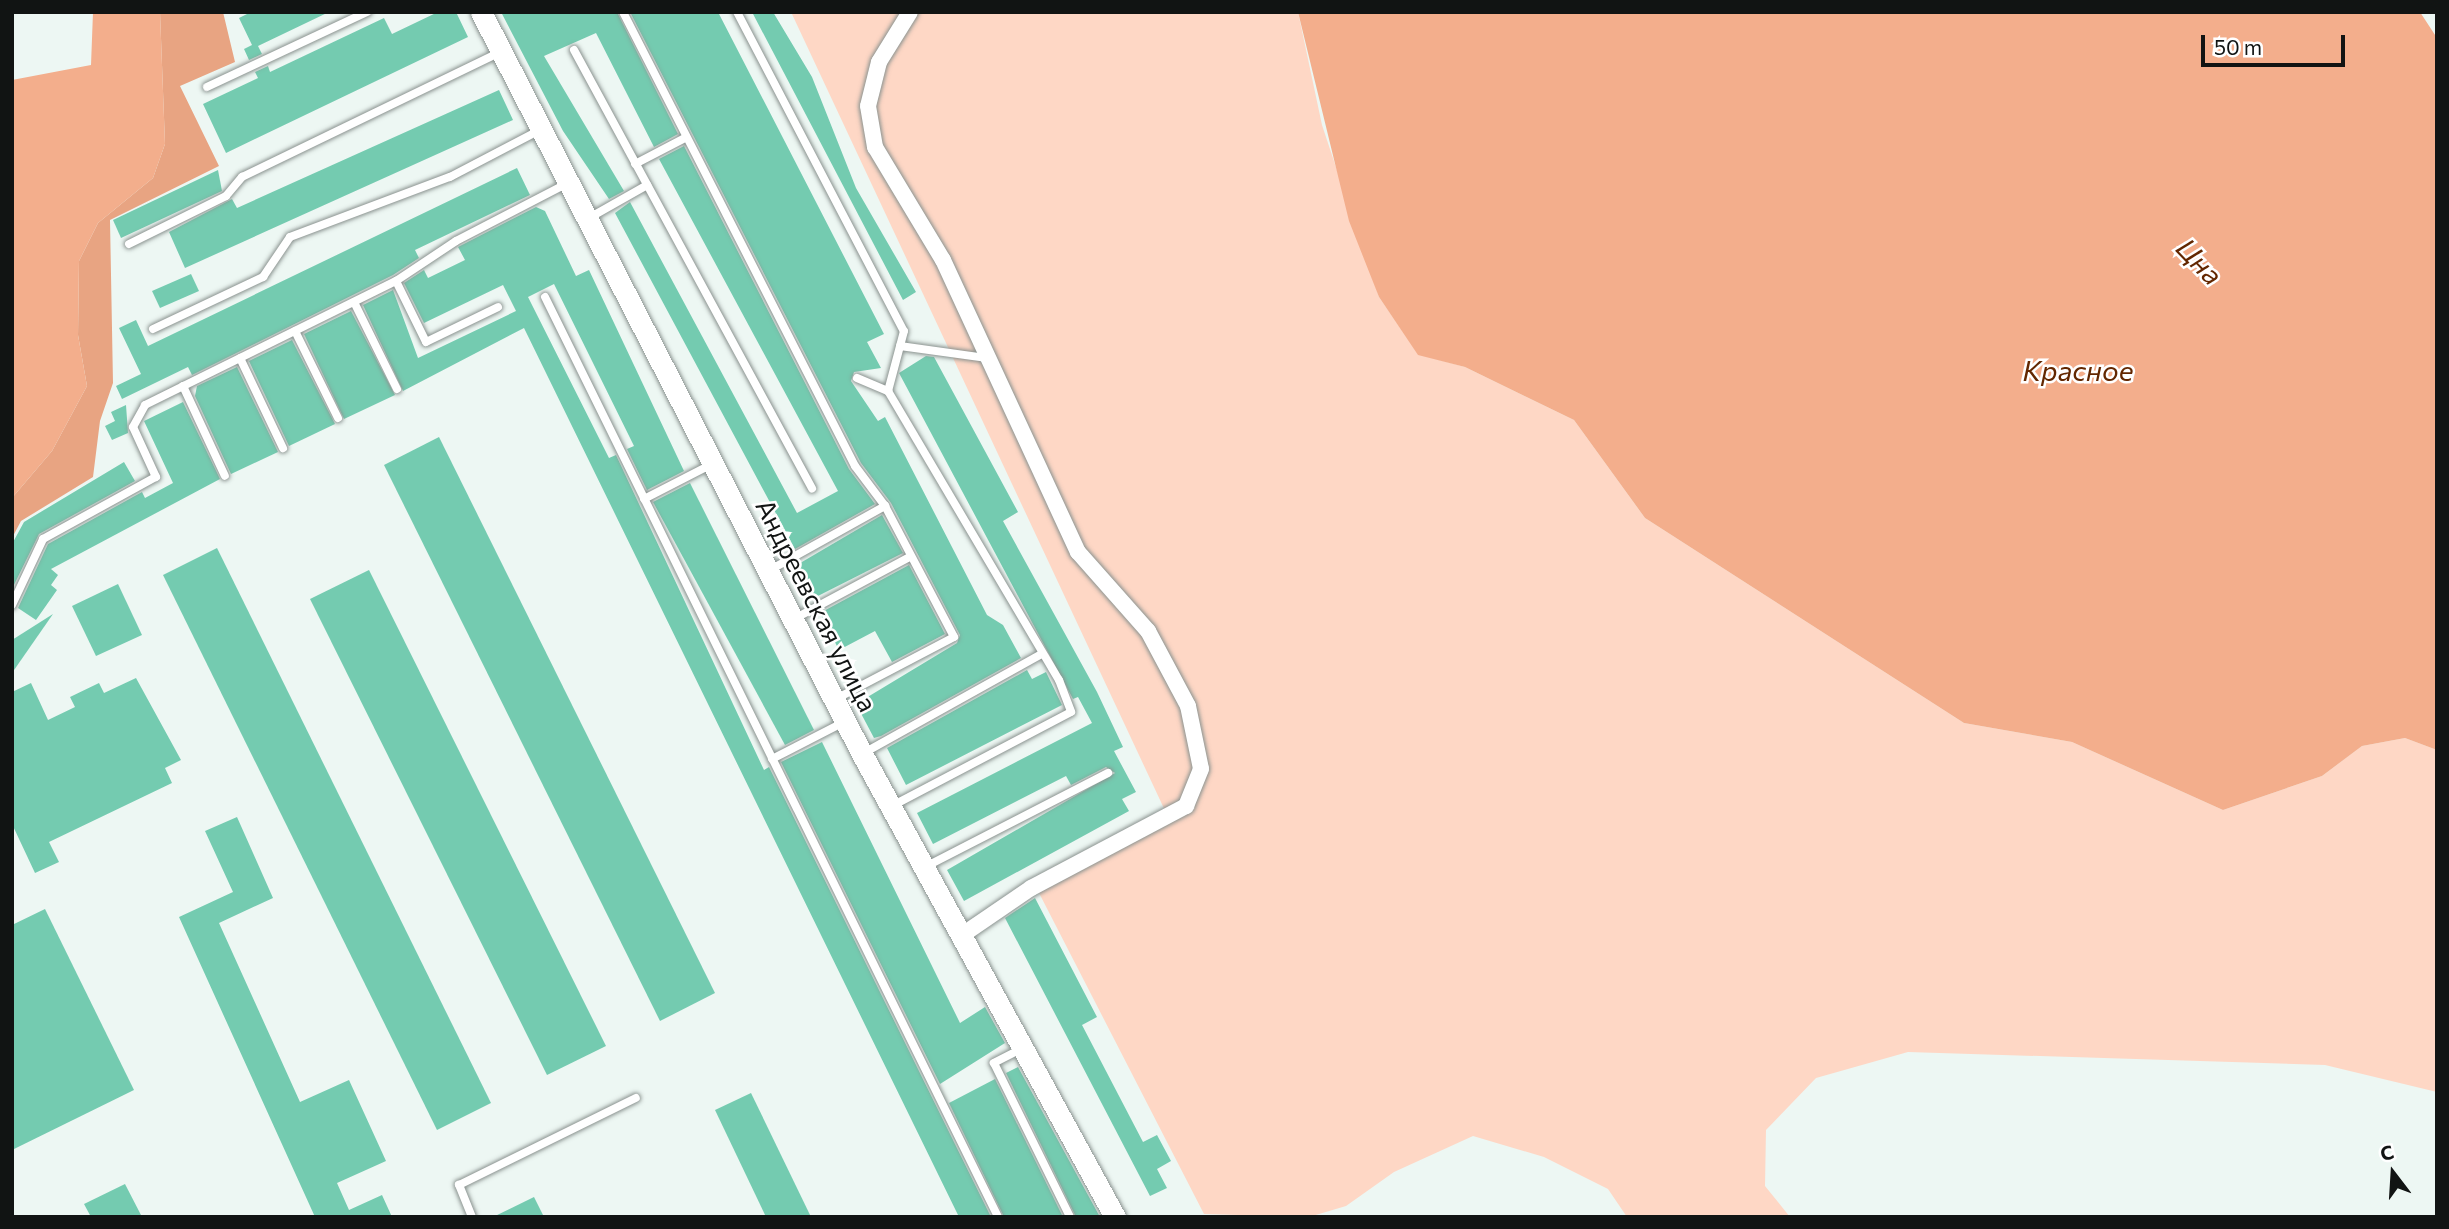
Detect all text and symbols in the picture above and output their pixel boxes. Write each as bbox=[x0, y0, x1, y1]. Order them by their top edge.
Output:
scale bar bbox=[2204, 21, 2348, 65]
text: 50 m bbox=[2214, 34, 2262, 59]
water label: Цна bbox=[2170, 231, 2230, 291]
water label: Красное bbox=[2023, 353, 2133, 387]
street label: Андреевская улица bbox=[750, 493, 884, 717]
north arrow bbox=[2358, 1138, 2428, 1208]
text: С bbox=[2377, 1140, 2396, 1165]

